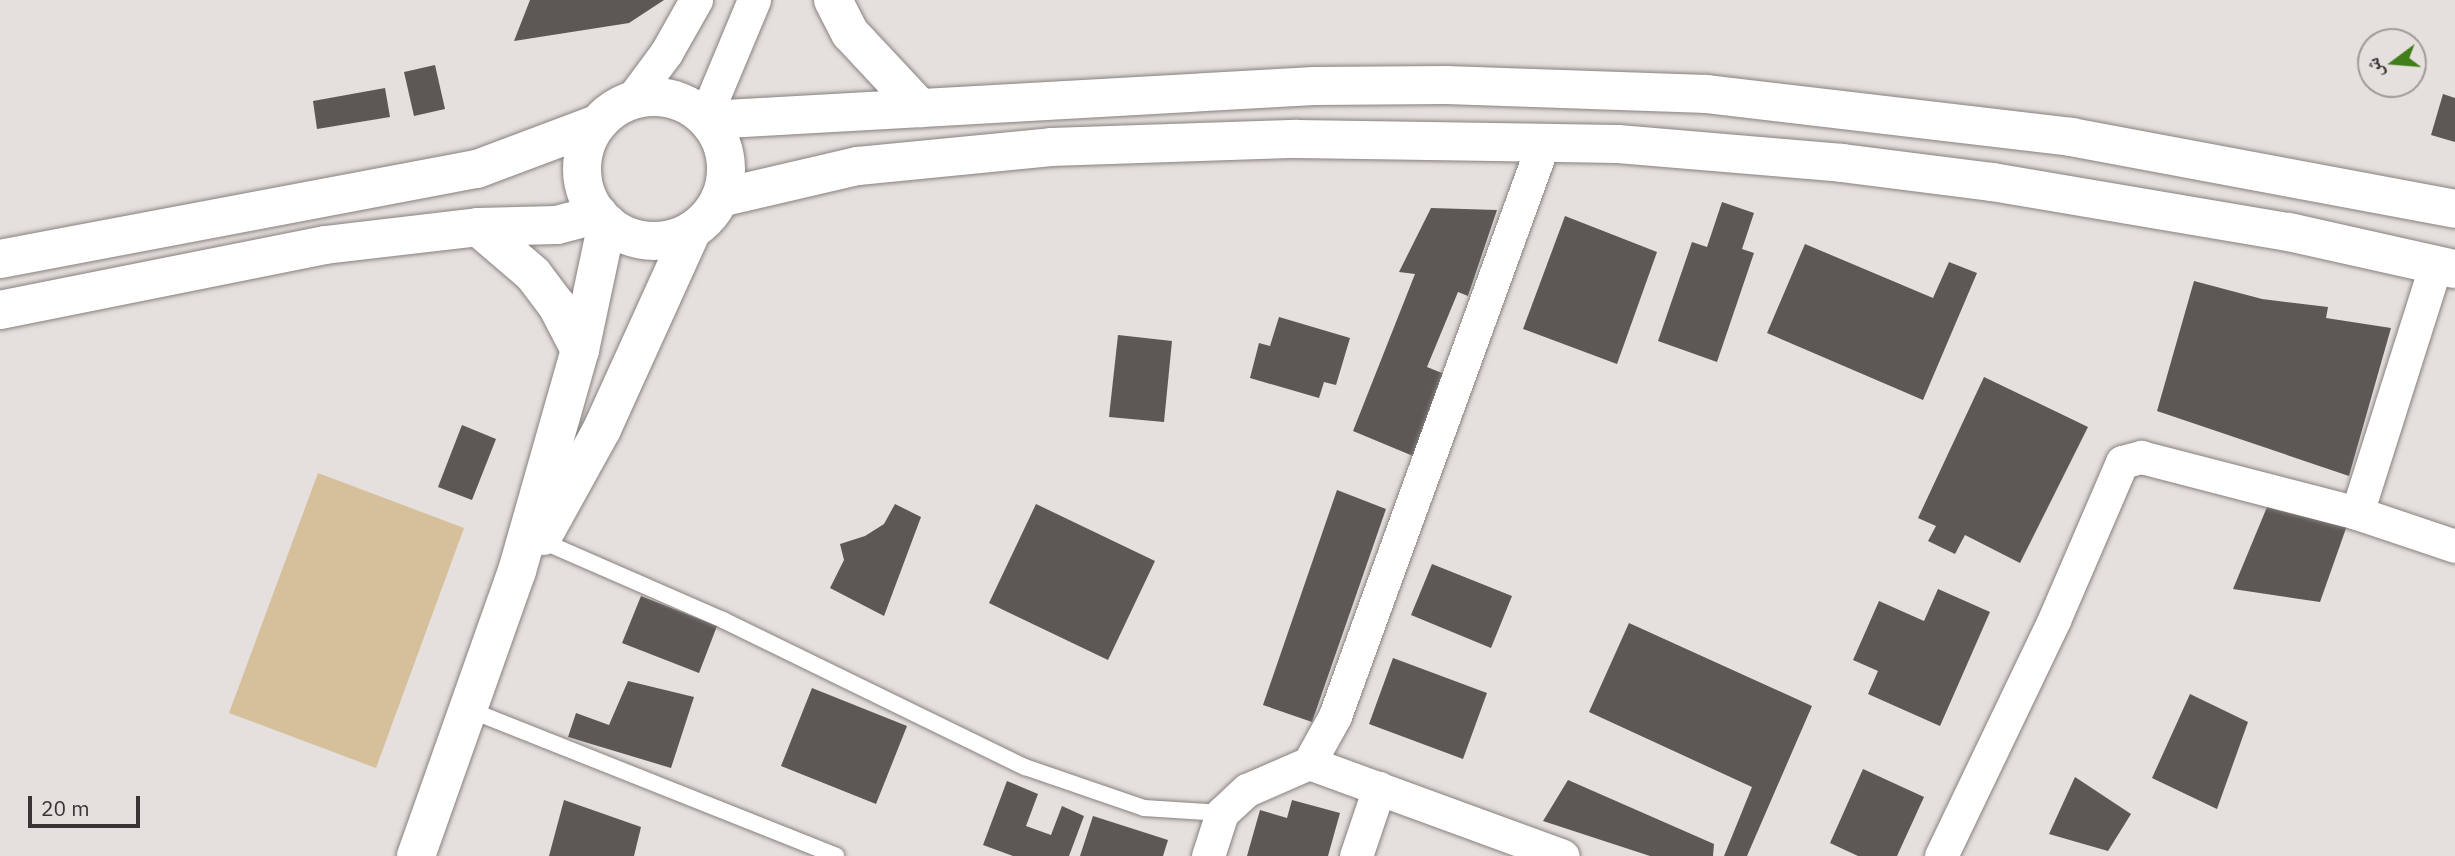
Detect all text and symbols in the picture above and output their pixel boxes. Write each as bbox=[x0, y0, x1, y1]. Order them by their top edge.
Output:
north arrow bbox=[2357, 28, 2427, 98]
text: ش bbox=[2359, 55, 2388, 81]
scale bar bbox=[32, 782, 144, 826]
text: 20 m bbox=[41, 794, 90, 822]

